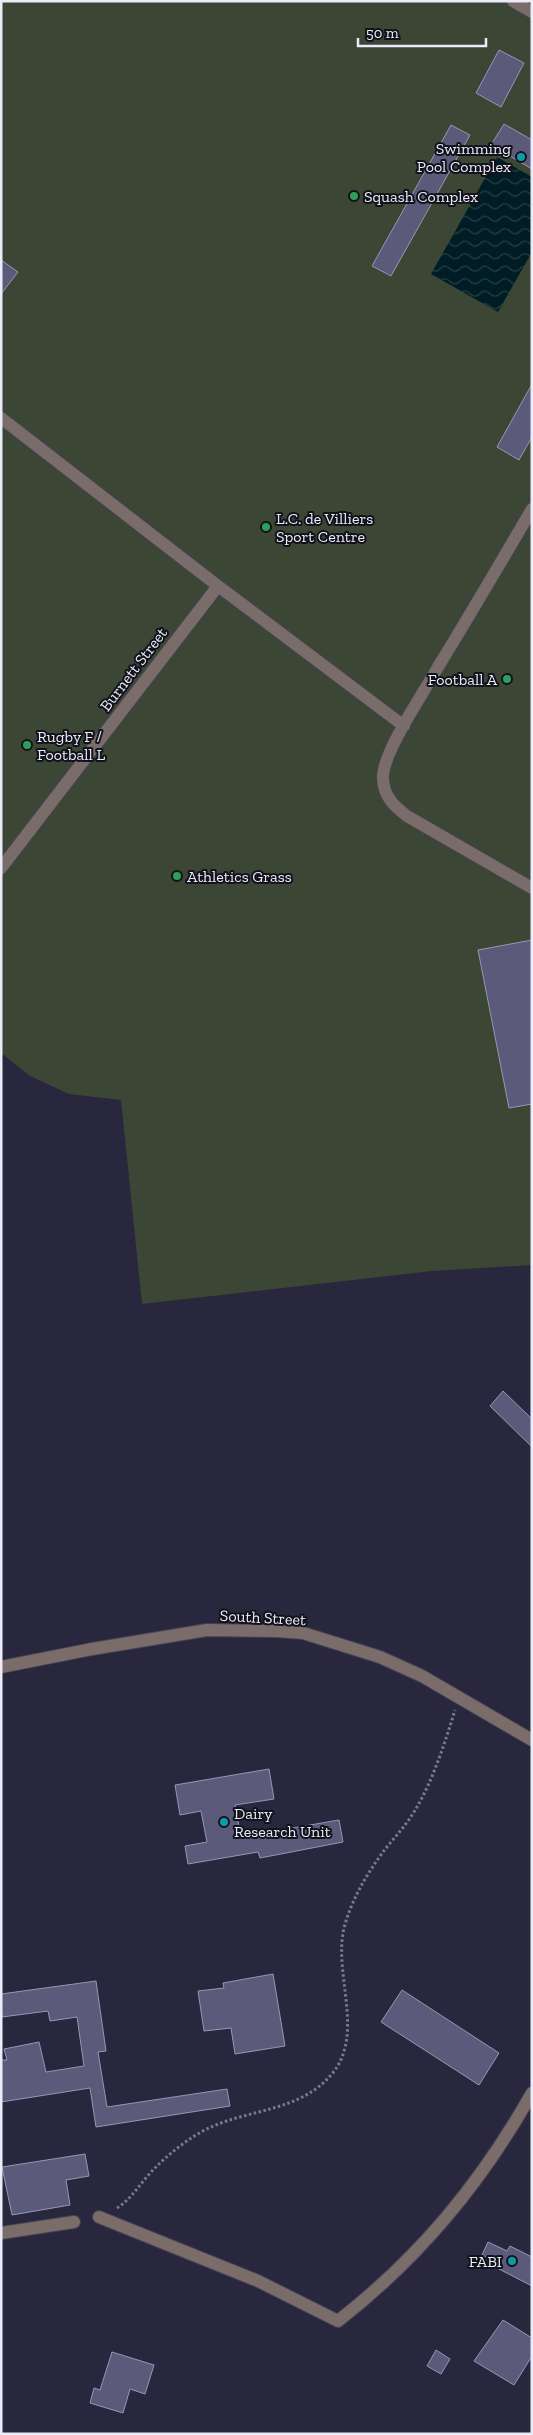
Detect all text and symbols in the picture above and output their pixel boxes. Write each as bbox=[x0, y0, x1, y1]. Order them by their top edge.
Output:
scale bar bbox=[358, 15, 486, 47]
text: 50 m bbox=[366, 24, 399, 42]
place label: Swimming Pool Complex bbox=[417, 139, 511, 176]
marker: Swimming Pool Complex bbox=[515, 151, 527, 163]
place label: Squash Complex bbox=[364, 187, 478, 206]
marker: Squash Complex bbox=[348, 190, 360, 202]
place label: L.C. de Villiers Sport Centre bbox=[276, 509, 373, 546]
marker: L.C. de Villiers Sport Centre bbox=[260, 521, 272, 533]
street label: Burnett Street bbox=[96, 624, 171, 715]
place label: Football A bbox=[428, 670, 498, 689]
marker: Football A bbox=[501, 673, 513, 685]
place label: Rugby F / Football L bbox=[37, 727, 105, 764]
marker: Rugby F / Football L bbox=[21, 739, 33, 751]
place label: Athletics Grass bbox=[187, 867, 292, 886]
marker: Athletics Grass bbox=[171, 870, 183, 882]
street label: South Street bbox=[219, 1606, 307, 1629]
place label: Dairy Research Unit bbox=[234, 1804, 331, 1841]
marker: Dairy Research Unit bbox=[218, 1816, 230, 1828]
place label: FABI bbox=[469, 2252, 502, 2271]
marker: FABI bbox=[506, 2255, 518, 2267]

